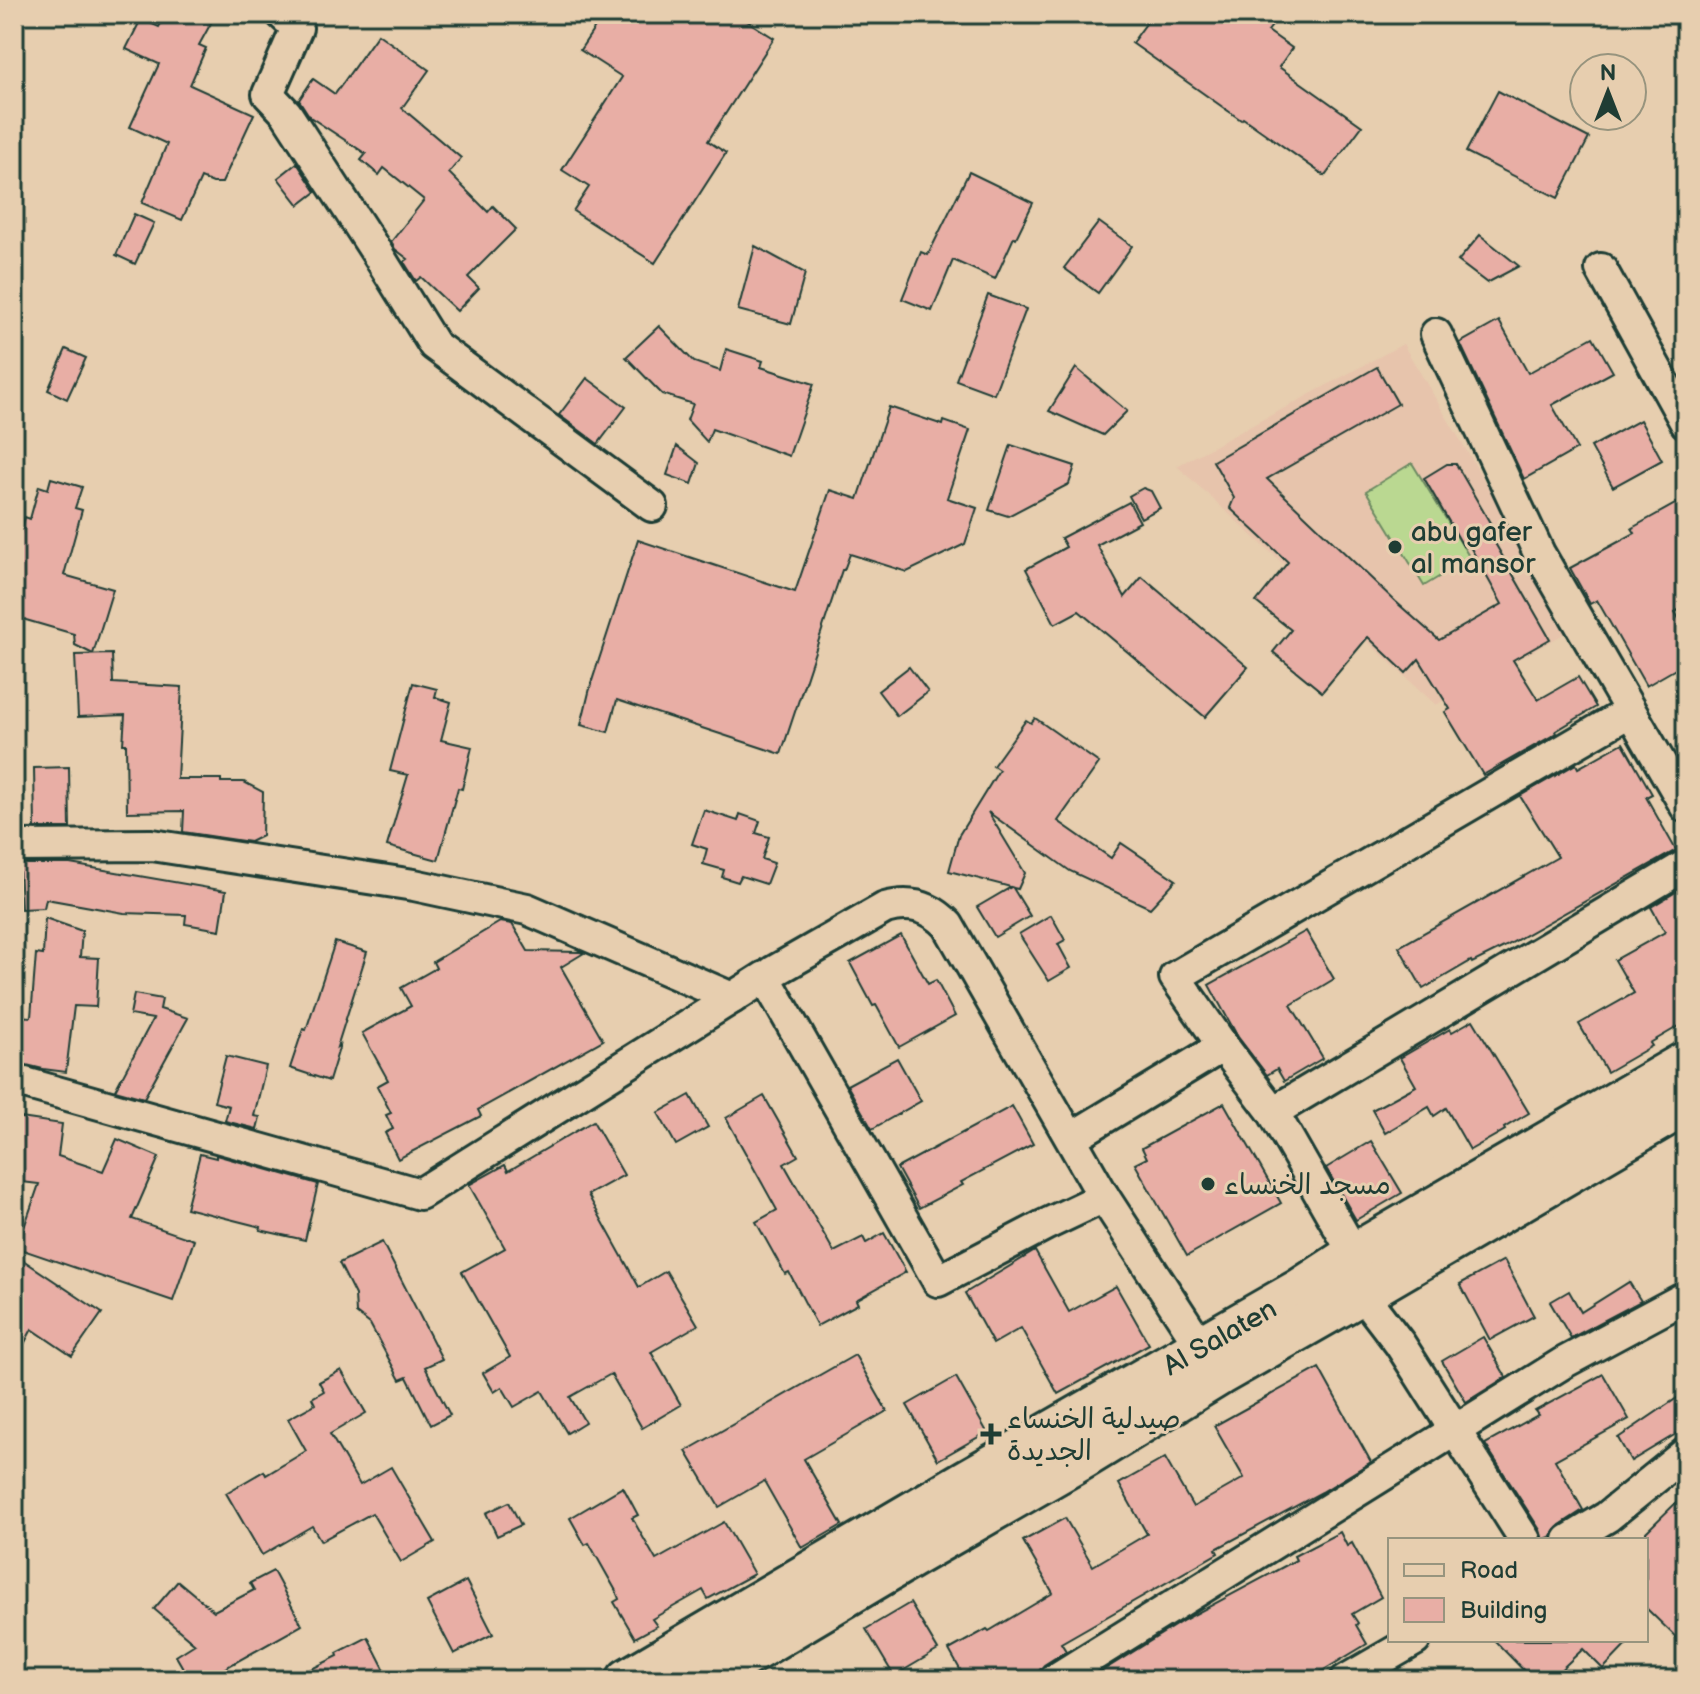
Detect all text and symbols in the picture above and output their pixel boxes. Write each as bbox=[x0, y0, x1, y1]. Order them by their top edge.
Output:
north arrow bbox=[1568, 52, 1648, 132]
text: N bbox=[1600, 60, 1616, 87]
place label: abu gafer al mansor bbox=[1411, 516, 1536, 581]
marker: abu gafer al mansor bbox=[1386, 538, 1404, 556]
place label: مسجد الخنساء bbox=[1224, 1169, 1391, 1202]
marker: مسجد الخنساء bbox=[1199, 1175, 1217, 1193]
street label: Al Salaten bbox=[1158, 1292, 1283, 1383]
place label: صيدلية الخنساء الجديدة bbox=[1007, 1403, 1181, 1468]
marker: صيدلية الخنساء الجديدة bbox=[982, 1425, 1000, 1443]
legend bbox=[1388, 1538, 1648, 1642]
text: Road bbox=[1460, 1556, 1518, 1585]
text: Building bbox=[1460, 1596, 1547, 1625]

